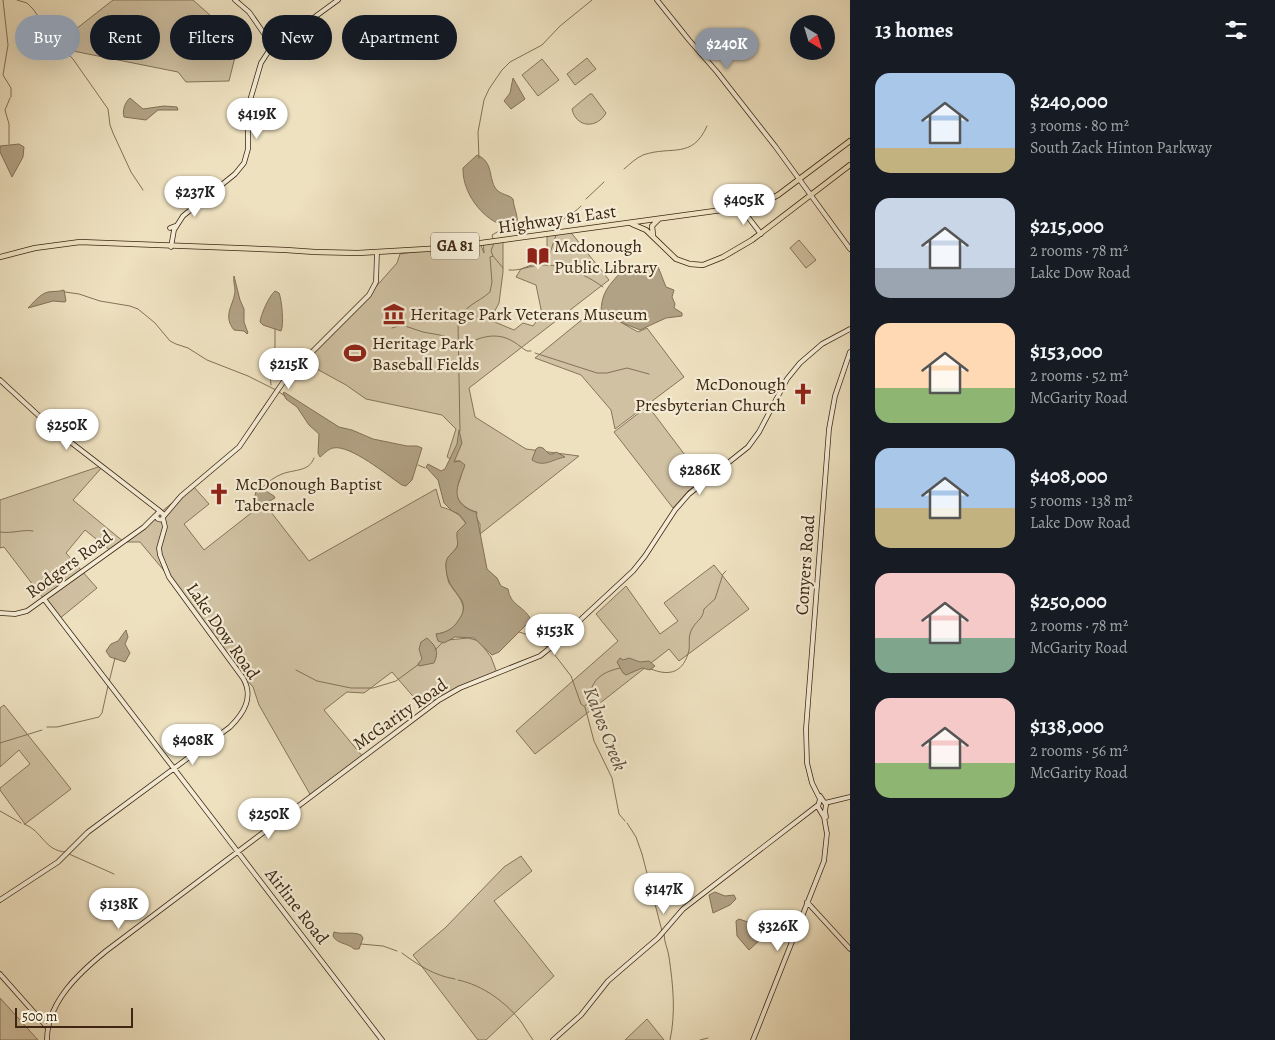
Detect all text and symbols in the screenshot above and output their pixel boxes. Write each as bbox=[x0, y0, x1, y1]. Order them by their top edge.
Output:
chip: Buy bbox=[15, 15, 80, 60]
chip: Rent bbox=[90, 15, 160, 60]
chip: Filters bbox=[170, 15, 252, 60]
chip: New bbox=[262, 15, 332, 60]
chip: Apartment bbox=[342, 15, 457, 60]
north arrow bbox=[790, 15, 835, 60]
map controls bbox=[790, 15, 835, 60]
text: 13 homes bbox=[875, 16, 953, 44]
icon: filters bbox=[1222, 16, 1250, 44]
pin: $240K bbox=[692, 28, 762, 70]
text: $240K bbox=[706, 33, 748, 55]
text: $240,000 bbox=[1030, 87, 1108, 115]
icon: home bbox=[915, 93, 975, 153]
pin: $419K bbox=[222, 98, 292, 140]
text: $419K bbox=[238, 103, 276, 125]
text: 3 rooms · 80 m² bbox=[1030, 115, 1129, 137]
text: South Zack Hinton Parkway bbox=[1030, 137, 1212, 159]
pin: $237K bbox=[160, 176, 230, 218]
text: $237K bbox=[175, 181, 215, 203]
pin: $405K bbox=[709, 184, 779, 226]
text: $405K bbox=[724, 189, 764, 211]
street label: Highway 81 East bbox=[496, 199, 618, 239]
text: $215,000 bbox=[1030, 212, 1104, 240]
icon: home bbox=[915, 218, 975, 278]
road number: GA 81 bbox=[431, 232, 479, 260]
place label: Mcdonough Public Library bbox=[554, 234, 658, 279]
text: 2 rooms · 78 m² bbox=[1030, 240, 1128, 262]
library icon: Mcdonough Public Library bbox=[525, 243, 551, 269]
text: Lake Dow Road bbox=[1030, 262, 1130, 284]
museum icon: Heritage Park Veterans Museum bbox=[381, 301, 407, 327]
place label: Heritage Park Veterans Museum bbox=[410, 302, 648, 326]
place label: Heritage Park Baseball Fields bbox=[372, 331, 480, 376]
text: $153,000 bbox=[1030, 337, 1103, 365]
sports icon: Heritage Park Baseball Fields bbox=[342, 340, 368, 366]
icon: home bbox=[915, 343, 975, 403]
pin: $215K bbox=[254, 348, 324, 390]
text: $215K bbox=[270, 353, 308, 375]
text: 2 rooms · 52 m² bbox=[1030, 365, 1128, 387]
place label: McDonough Presbyterian Church bbox=[635, 372, 786, 417]
church icon: McDonough Presbyterian Church bbox=[790, 381, 816, 407]
text: McGarity Road bbox=[1030, 387, 1128, 409]
pin: $250K bbox=[32, 408, 102, 451]
text: $250K bbox=[47, 414, 87, 436]
pin: $286K bbox=[665, 454, 735, 496]
text: $286K bbox=[680, 459, 720, 481]
text: $408,000 bbox=[1030, 462, 1108, 490]
icon: home bbox=[915, 468, 975, 528]
place label: McDonough Baptist Tabernacle bbox=[235, 472, 382, 517]
church icon: McDonough Baptist Tabernacle bbox=[206, 481, 232, 507]
text: 5 rooms · 138 m² bbox=[1030, 490, 1133, 512]
text: Lake Dow Road bbox=[1030, 512, 1130, 534]
street label: Conyers Road bbox=[790, 514, 820, 616]
street label: Rodgers Road bbox=[21, 524, 117, 603]
street label: Lake Dow Road bbox=[181, 578, 265, 684]
text: $250,000 bbox=[1030, 587, 1107, 615]
icon: home bbox=[915, 593, 975, 653]
pin: $153K bbox=[520, 614, 590, 656]
text: 2 rooms · 78 m² bbox=[1030, 615, 1128, 637]
text: $153K bbox=[536, 619, 574, 641]
text: McGarity Road bbox=[1030, 637, 1128, 659]
street label: McGarity Road bbox=[348, 673, 452, 755]
water label: Kalves Creek bbox=[577, 683, 633, 775]
text: $138,000 bbox=[1030, 712, 1104, 740]
icon: home bbox=[915, 718, 975, 778]
pin: $408K bbox=[158, 724, 228, 766]
text: $408K bbox=[172, 729, 214, 751]
text: 2 rooms · 56 m² bbox=[1030, 740, 1128, 762]
text: McGarity Road bbox=[1030, 762, 1128, 784]
pin: $250K bbox=[234, 798, 304, 840]
text: $250K bbox=[249, 803, 289, 825]
street label: Airline Road bbox=[259, 862, 335, 949]
pin: $147K bbox=[629, 872, 699, 915]
text: $147K bbox=[645, 878, 683, 900]
pin: $138K bbox=[84, 888, 154, 930]
text: $138K bbox=[100, 893, 138, 915]
pin: $326K bbox=[743, 910, 813, 952]
text: $326K bbox=[758, 915, 798, 937]
scale bar bbox=[15, 1005, 132, 1028]
text: 500 m bbox=[22, 1007, 57, 1026]

